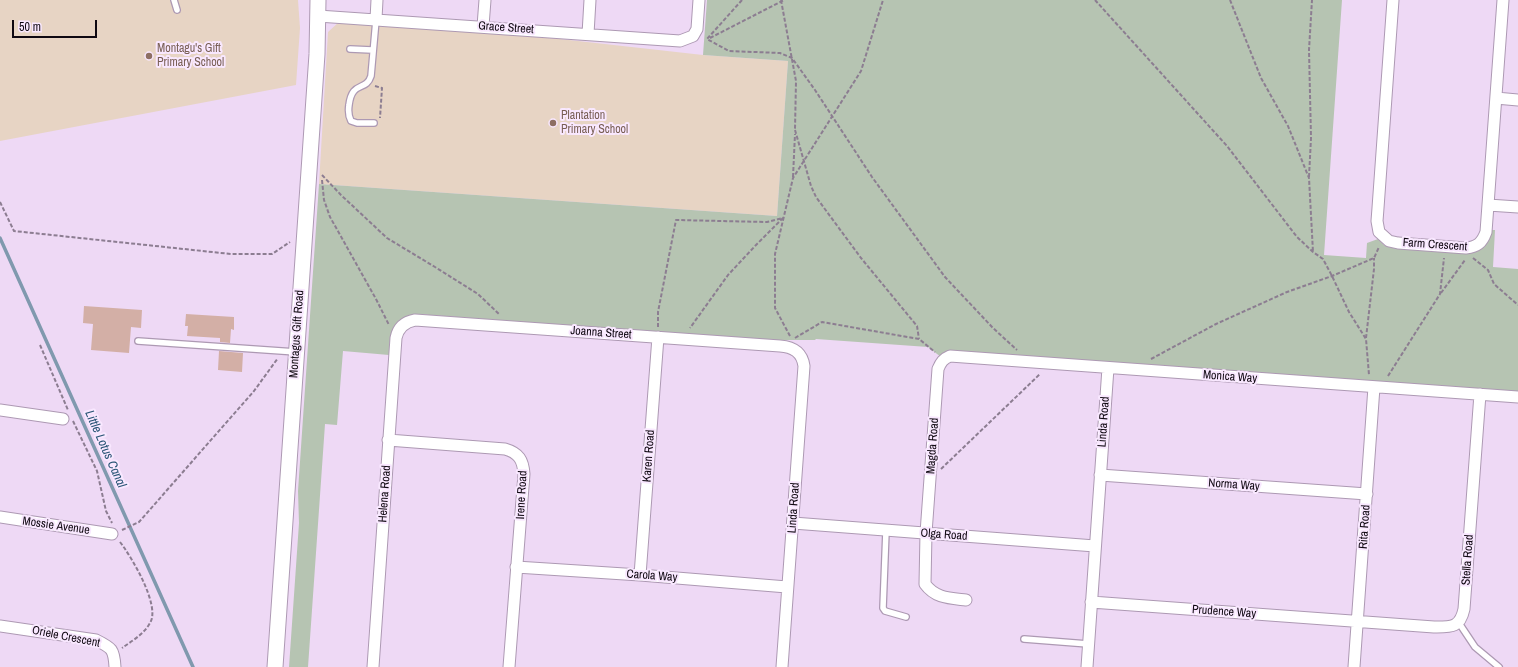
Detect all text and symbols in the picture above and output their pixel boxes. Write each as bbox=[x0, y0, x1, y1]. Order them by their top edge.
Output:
scale bar bbox=[14, 12, 99, 38]
text: 50 m bbox=[19, 19, 41, 35]
street label: Grace Street bbox=[478, 19, 534, 37]
place label: Montagu's Gift Primary School bbox=[157, 42, 224, 70]
marker: Montagu's Gift Primary School bbox=[144, 51, 154, 61]
place label: Plantation Primary School bbox=[561, 109, 628, 137]
marker: Plantation Primary School bbox=[548, 118, 558, 128]
street label: Farm Crescent bbox=[1402, 236, 1468, 254]
street label: Montagus Gift Road bbox=[287, 290, 307, 378]
street label: Joanna Street bbox=[570, 324, 632, 342]
street label: Monica Way bbox=[1202, 368, 1258, 386]
street label: Linda Road bbox=[1095, 396, 1113, 448]
water label: Little Lotus Canal bbox=[81, 408, 129, 490]
street label: Magda Road bbox=[924, 417, 942, 475]
street label: Karen Road bbox=[640, 429, 658, 483]
street label: Helena Road bbox=[376, 465, 394, 523]
street label: Irene Road bbox=[514, 470, 530, 520]
street label: Norma Way bbox=[1208, 476, 1260, 494]
street label: Linda Road bbox=[785, 482, 803, 534]
street label: Rita Road bbox=[1356, 504, 1374, 550]
street label: Mossie Avenue bbox=[21, 514, 91, 538]
street label: Olga Road bbox=[920, 526, 968, 544]
street label: Stella Road bbox=[1459, 534, 1477, 586]
street label: Carola Way bbox=[626, 567, 678, 585]
street label: Prudence Way bbox=[1191, 603, 1257, 621]
street label: Oriele Crescent bbox=[31, 623, 101, 651]

